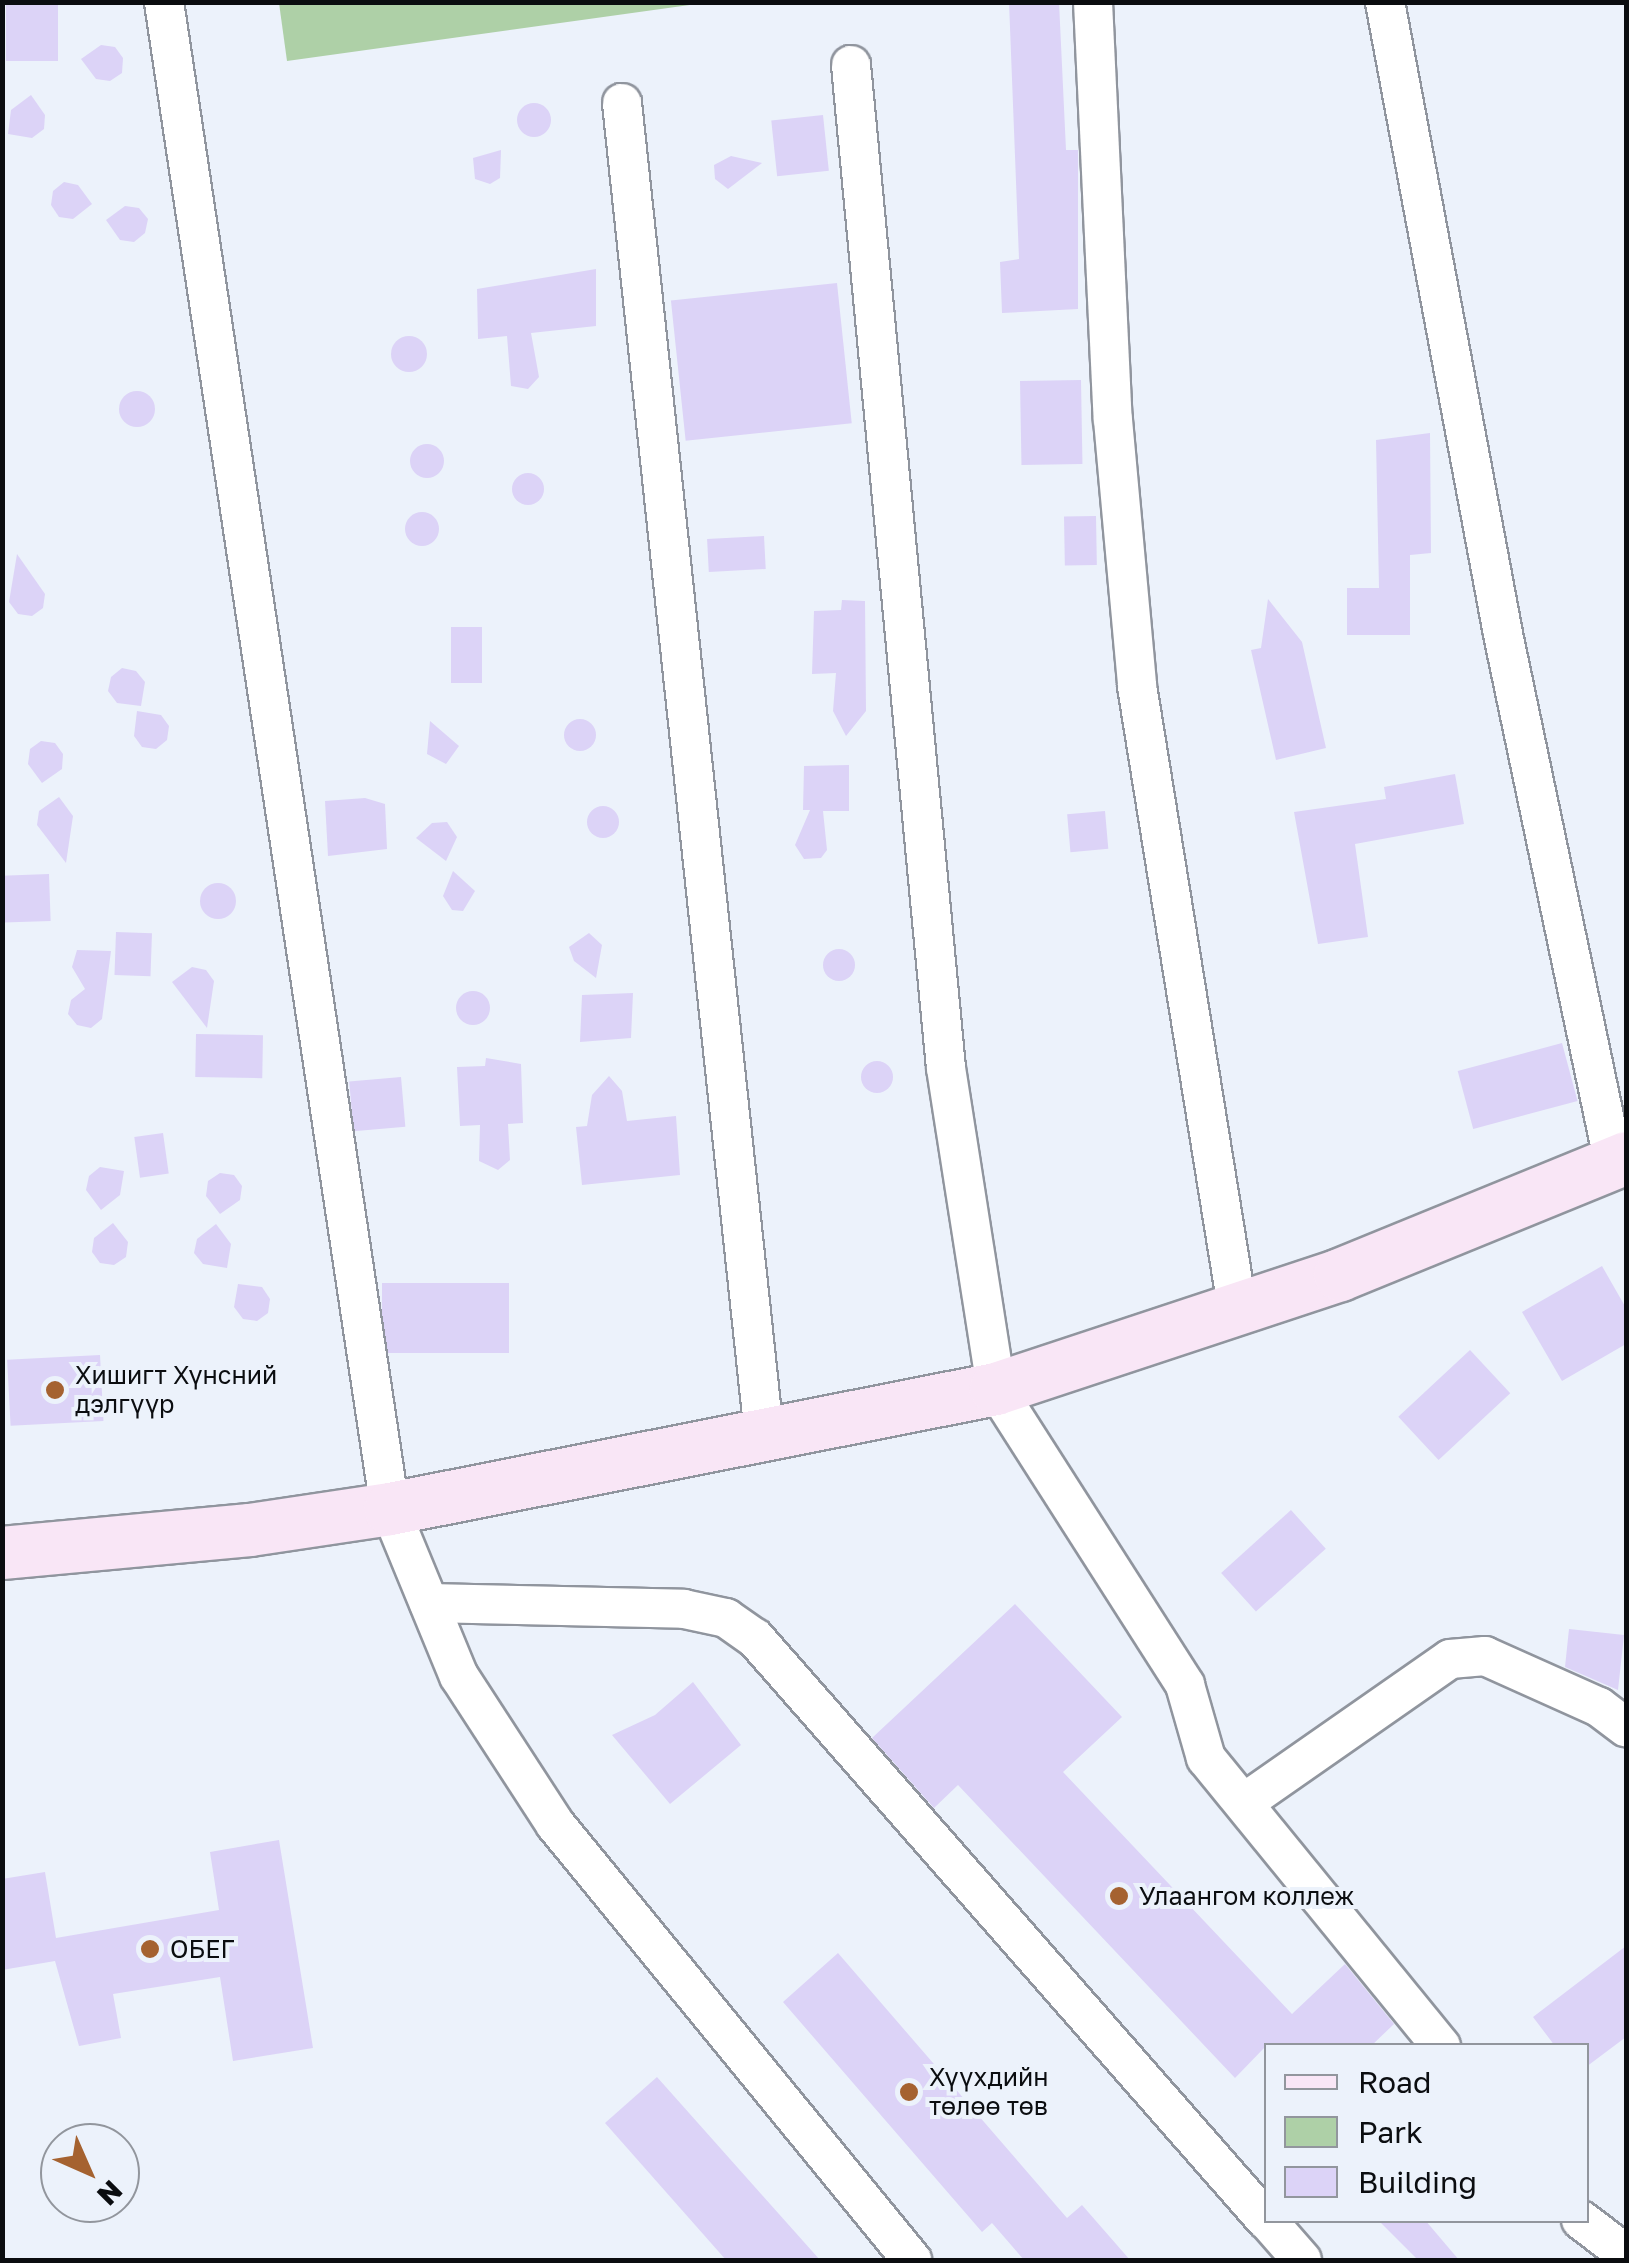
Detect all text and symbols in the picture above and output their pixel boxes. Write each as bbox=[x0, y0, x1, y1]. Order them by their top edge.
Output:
place label: Хишигт Хүнсний дэлгүүр bbox=[75, 1361, 277, 1420]
marker: Хишигт Хүнсний дэлгүүр bbox=[44, 1379, 66, 1401]
place label: Улаангом коллеж bbox=[1139, 1881, 1354, 1911]
marker: Улаангом коллеж bbox=[1108, 1885, 1130, 1907]
place label: ОБЕГ bbox=[170, 1934, 234, 1964]
marker: ОБЕГ bbox=[139, 1938, 161, 1960]
legend bbox=[1264, 2043, 1589, 2223]
place label: Хүүхдийн төлөө төв bbox=[929, 2063, 1048, 2122]
text: Road bbox=[1358, 2064, 1432, 2100]
marker: Хүүхдийн төлөө төв bbox=[898, 2081, 920, 2103]
text: Park bbox=[1358, 2114, 1423, 2150]
north arrow bbox=[40, 2123, 140, 2223]
text: Building bbox=[1358, 2164, 1477, 2200]
text: N bbox=[91, 2174, 129, 2212]

